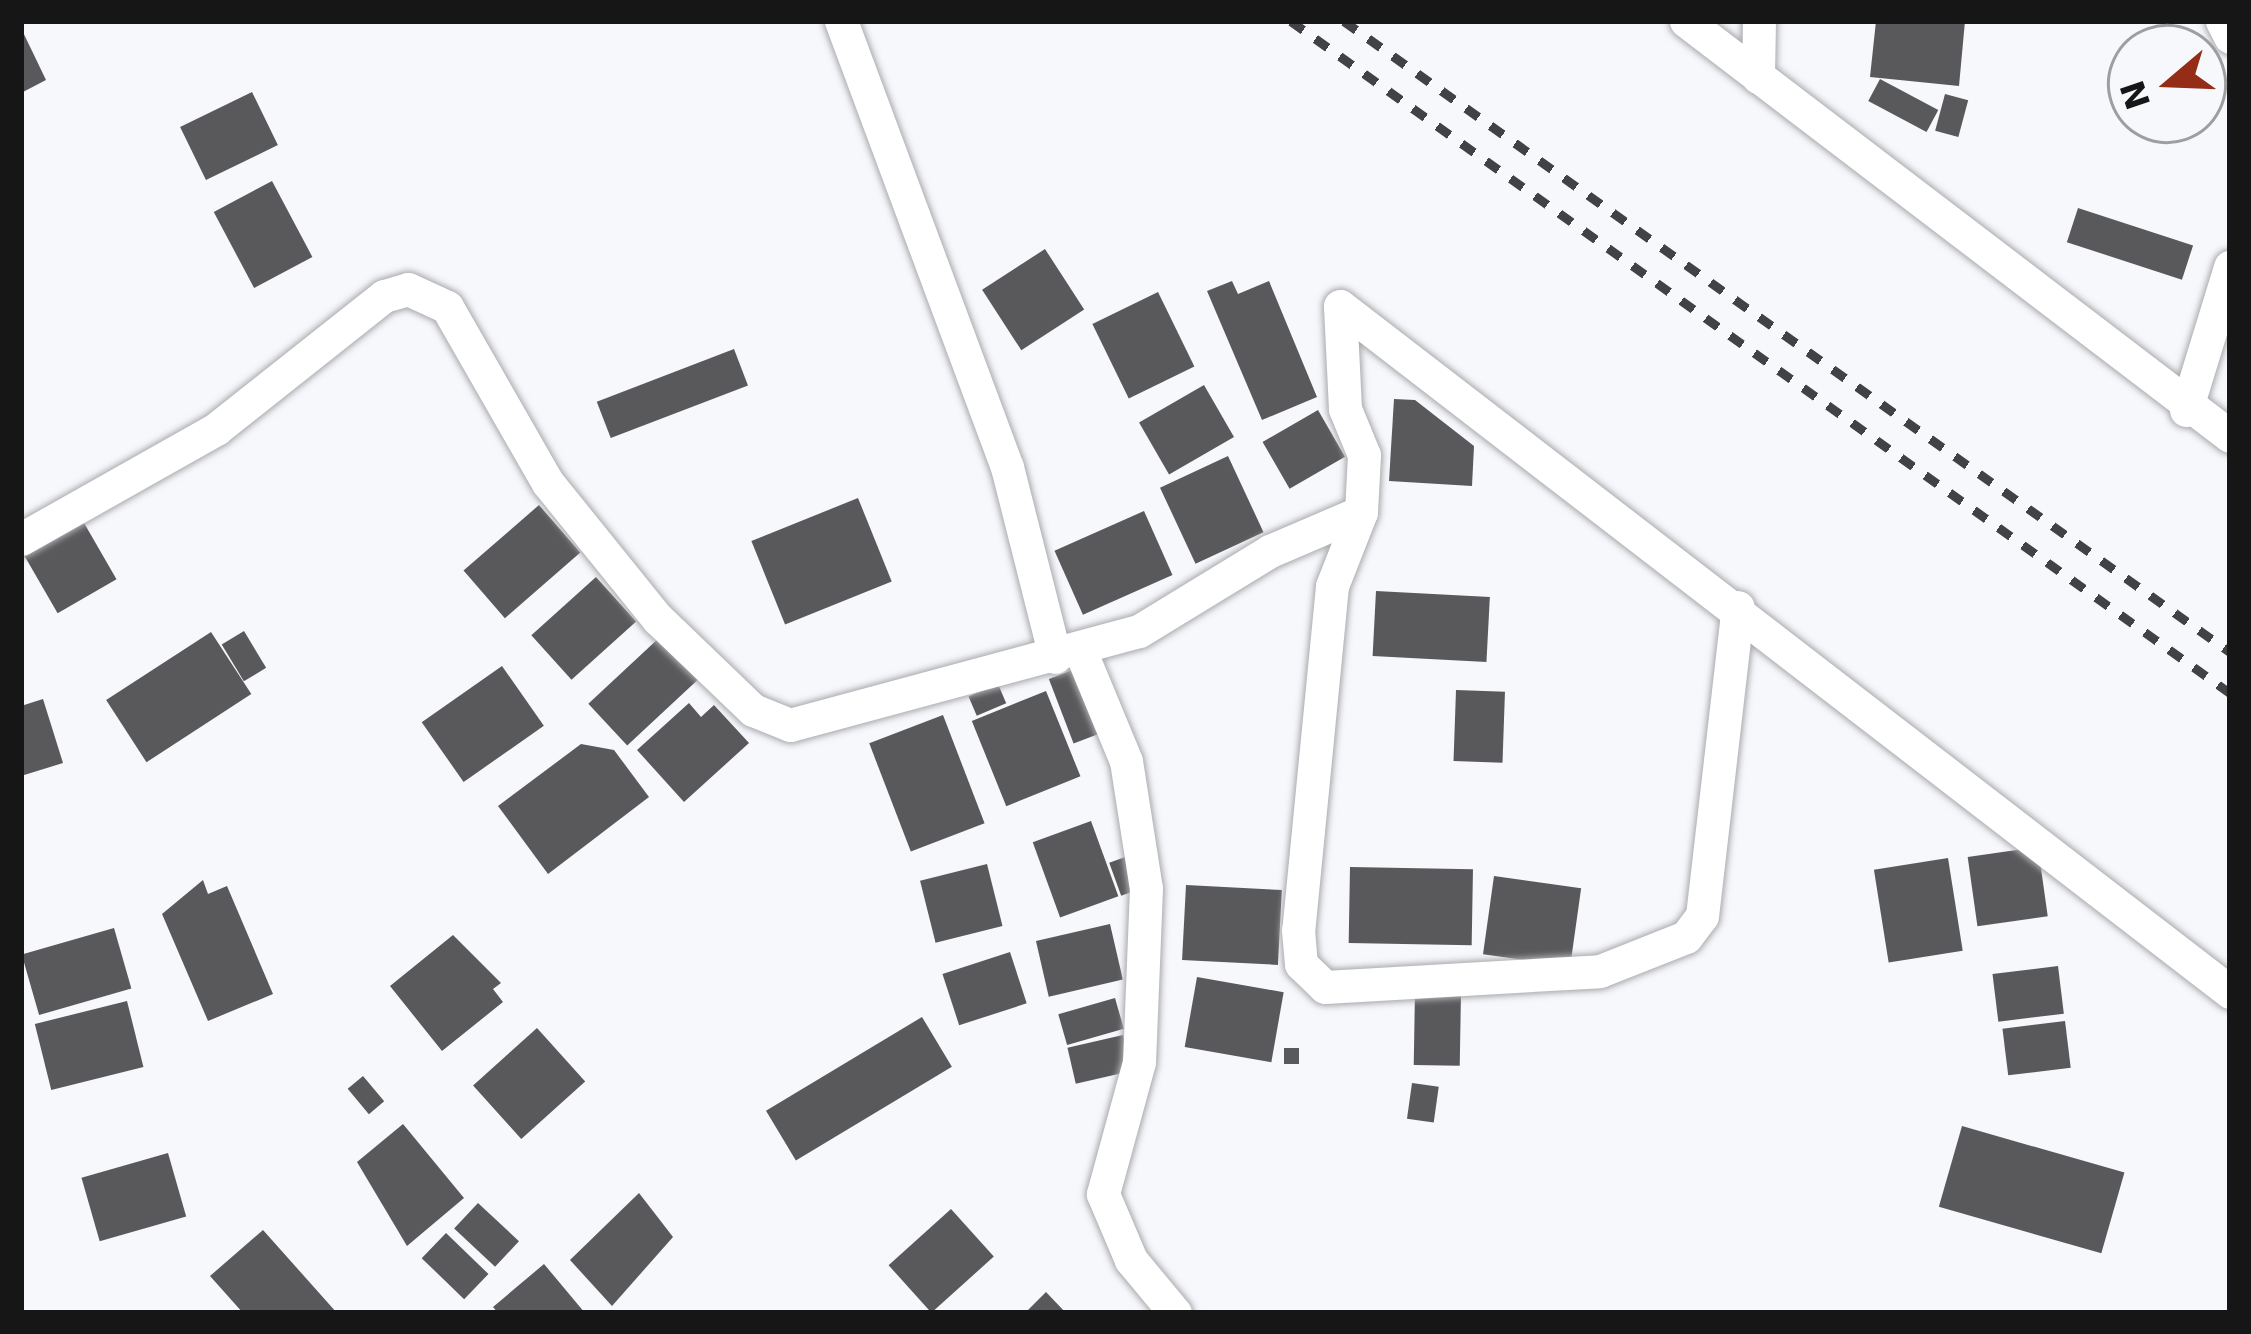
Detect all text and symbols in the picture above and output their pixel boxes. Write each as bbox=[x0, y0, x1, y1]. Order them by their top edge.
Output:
north arrow bbox=[2107, 24, 2227, 144]
text: N bbox=[2112, 75, 2158, 114]

